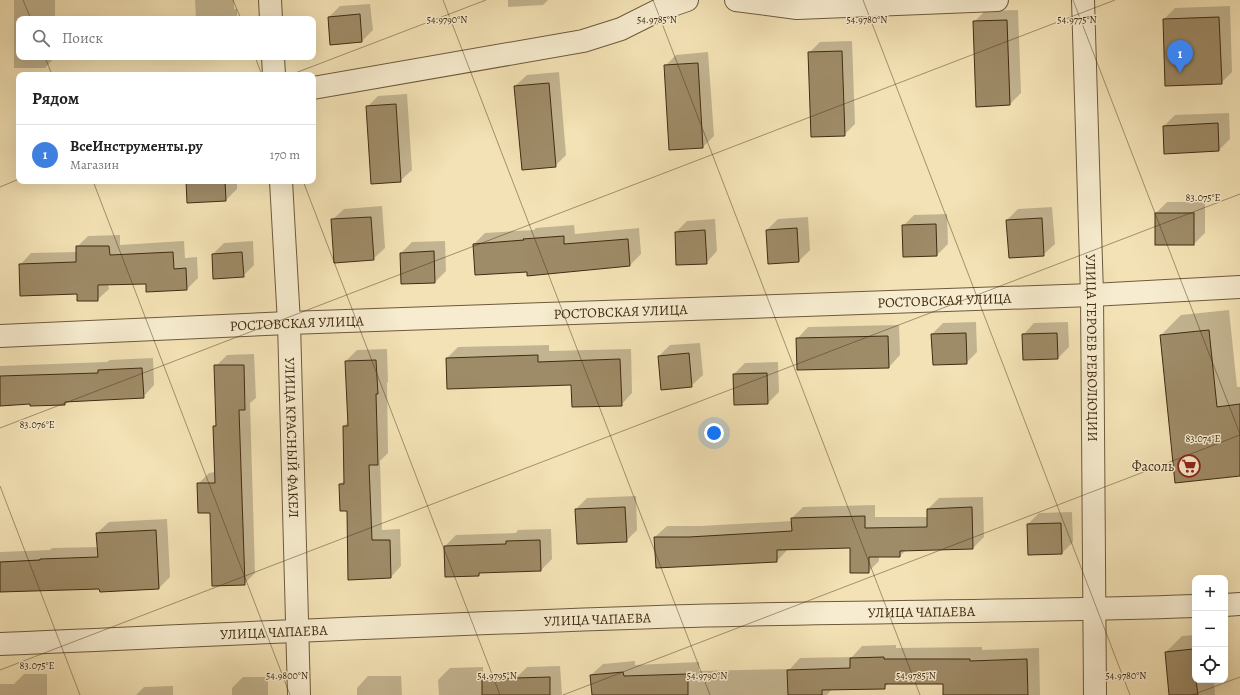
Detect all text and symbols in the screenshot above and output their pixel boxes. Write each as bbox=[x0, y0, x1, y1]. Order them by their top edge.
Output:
text: 54.9790°N bbox=[427, 13, 467, 26]
text: 54.9785°N bbox=[637, 13, 677, 26]
text: 54.9780°N bbox=[846, 13, 888, 26]
text: 54.9775°N bbox=[1057, 13, 1097, 26]
search box bbox=[16, 16, 316, 60]
icon: search bbox=[30, 27, 52, 49]
text: Поиск bbox=[62, 28, 103, 48]
pin: 1 bbox=[1167, 40, 1193, 73]
text: Рядом bbox=[32, 87, 79, 110]
text: ВсеИнструменты.ру bbox=[70, 136, 203, 156]
text: 1 bbox=[43, 146, 47, 163]
text: 170 m bbox=[270, 146, 300, 163]
text: Магазин bbox=[70, 156, 119, 173]
text: 83.075°E bbox=[1186, 191, 1220, 204]
street label: УЛИЦА ГЕРОЕВ РЕВОЛЮЦИИ bbox=[1081, 254, 1102, 442]
street label: РОСТОВСКАЯ УЛИЦА bbox=[877, 289, 1013, 312]
street label: РОСТОВСКАЯ УЛИЦА bbox=[553, 300, 689, 324]
street label: РОСТОВСКАЯ УЛИЦА bbox=[229, 311, 365, 336]
street label: УЛИЦА КРАСНЫЙ ФАКЕЛ bbox=[280, 357, 303, 518]
text: 83.076°E bbox=[19, 418, 55, 431]
your location bbox=[704, 423, 724, 443]
text: 83.074°E bbox=[1185, 432, 1221, 445]
supermarket icon: Фасоль bbox=[1176, 453, 1202, 479]
place label: Фасоль bbox=[1132, 457, 1174, 476]
map controls bbox=[1192, 575, 1228, 683]
button: + bbox=[1192, 575, 1228, 611]
street label: УЛИЦА ЧАПАЕВА bbox=[868, 602, 976, 622]
street label: УЛИЦА ЧАПАЕВА bbox=[543, 608, 652, 631]
button: − bbox=[1192, 611, 1228, 647]
street label: УЛИЦА ЧАПАЕВА bbox=[220, 621, 329, 644]
button: locate bbox=[1192, 647, 1228, 683]
text: 83.075°E bbox=[20, 659, 54, 672]
text: 54.9800°N bbox=[266, 669, 308, 682]
text: 54.9795°N bbox=[477, 669, 517, 682]
text: 54.9790°N bbox=[687, 669, 727, 682]
text: 54.9785°N bbox=[896, 669, 936, 682]
text: 54.9780°N bbox=[1105, 669, 1147, 682]

